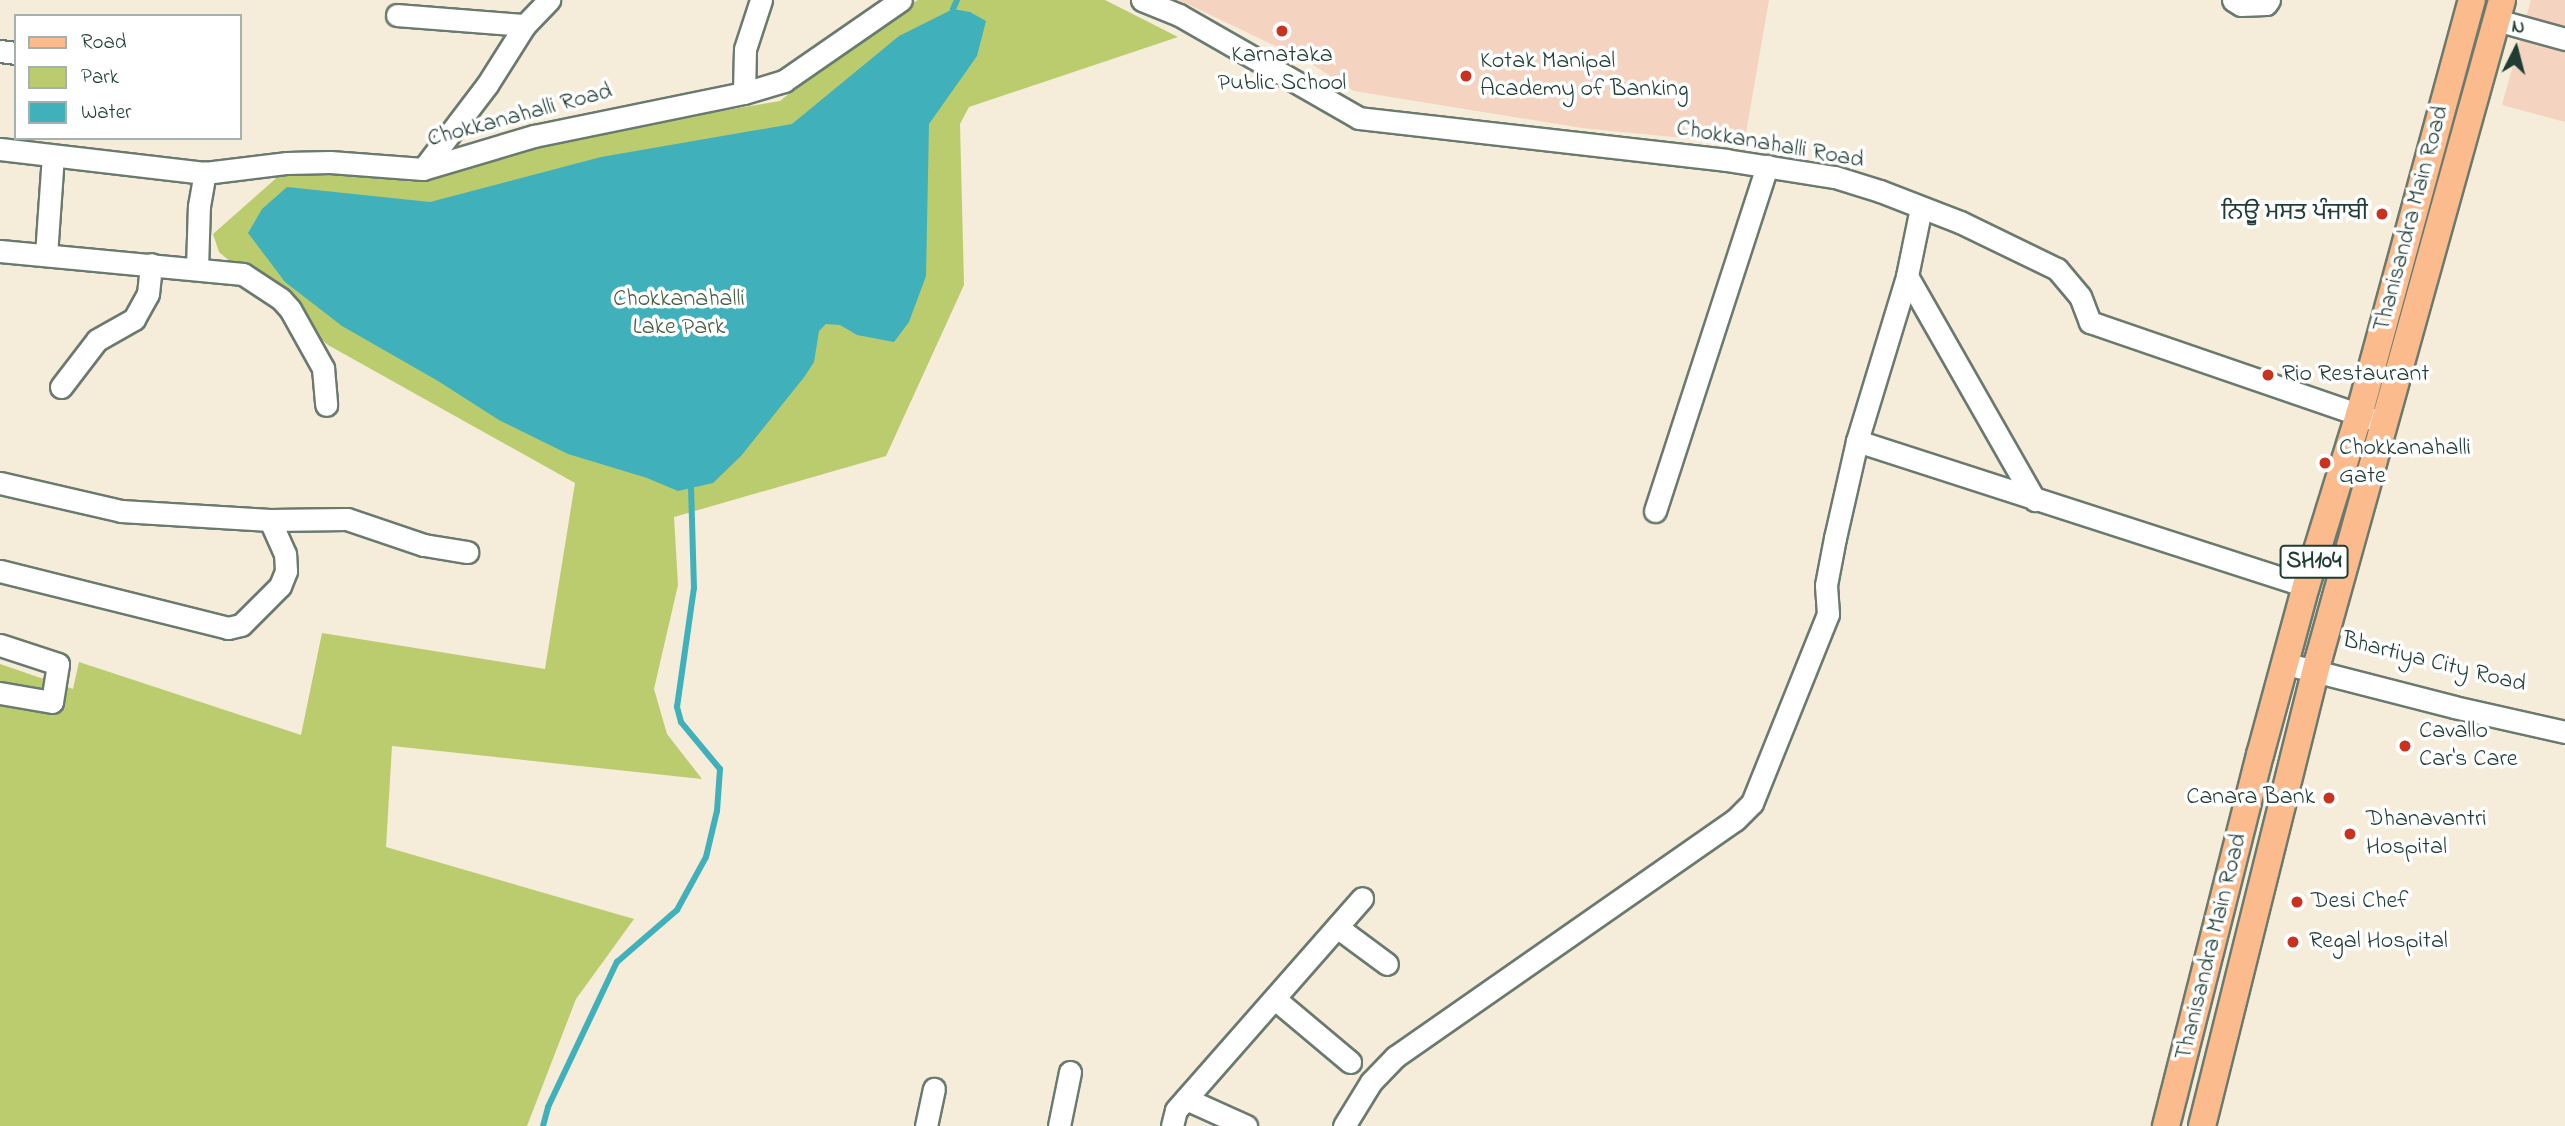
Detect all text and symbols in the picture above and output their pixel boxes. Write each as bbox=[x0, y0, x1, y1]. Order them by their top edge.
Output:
legend bbox=[14, 14, 242, 140]
north arrow bbox=[2481, 14, 2551, 84]
text: N bbox=[2510, 14, 2526, 42]
marker: Karnataka Public School bbox=[1274, 23, 1290, 39]
text: Road bbox=[81, 28, 127, 58]
place label: Karnataka Public School bbox=[1218, 42, 1346, 98]
place label: Kotak Manipal Academy of Banking bbox=[1480, 48, 1689, 104]
text: Park bbox=[81, 63, 119, 93]
marker: Kotak Manipal Academy of Banking bbox=[1458, 68, 1474, 84]
street label: Chokkanahalli Road bbox=[424, 77, 616, 155]
text: Water bbox=[81, 98, 132, 128]
street label: Thanisandra Main Road bbox=[2368, 103, 2456, 335]
street label: Chokkanahalli Road bbox=[1674, 114, 1866, 176]
place label: ਨਿਉੁੂ ਮਸਤ ਪੰਜਾਬੀ bbox=[2221, 200, 2368, 228]
marker: ਨਿਉੁੂ ਮਸਤ ਪੰਜਾਬੀ bbox=[2374, 206, 2390, 222]
park label: Chokkanahalli Lake Park bbox=[613, 286, 745, 342]
place label: Rio Restaurant bbox=[2282, 361, 2429, 389]
marker: Rio Restaurant bbox=[2260, 367, 2276, 383]
place label: Chokkanahalli Gate bbox=[2339, 435, 2471, 491]
marker: Chokkanahalli Gate bbox=[2317, 455, 2333, 471]
road number: SH104 bbox=[2279, 542, 2349, 582]
street label: Bhartiya City Road bbox=[2339, 626, 2529, 700]
place label: Cavallo Car's Care bbox=[2419, 718, 2518, 774]
marker: Cavallo Car's Care bbox=[2397, 738, 2413, 754]
place label: Canara Bank bbox=[2186, 784, 2315, 812]
marker: Canara Bank bbox=[2321, 790, 2337, 806]
place label: Dhanavantri Hospital bbox=[2366, 806, 2487, 862]
marker: Dhanavantri Hospital bbox=[2340, 824, 2360, 844]
street label: Thanisandra Main Road bbox=[2170, 830, 2254, 1064]
place label: Desi Chef bbox=[2311, 888, 2408, 916]
marker: Desi Chef bbox=[2289, 894, 2305, 910]
place label: Regal Hospital bbox=[2309, 928, 2448, 956]
marker: Regal Hospital bbox=[2283, 932, 2303, 952]

